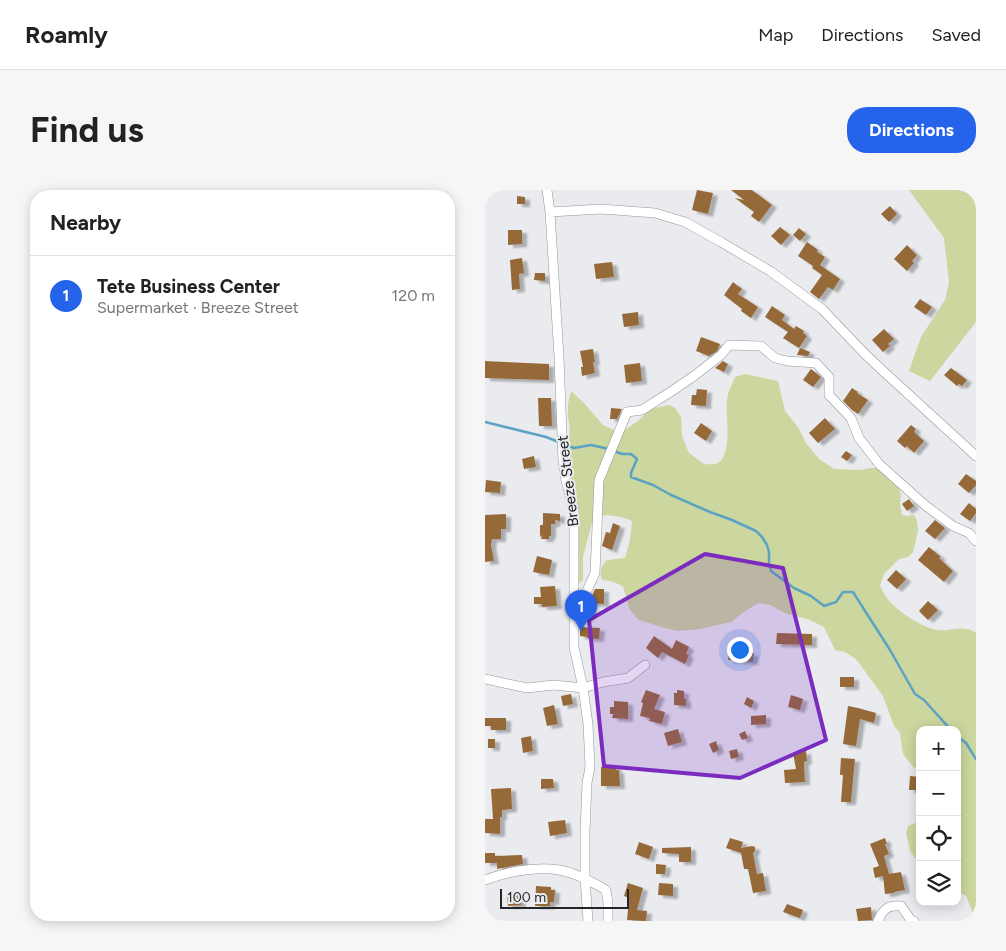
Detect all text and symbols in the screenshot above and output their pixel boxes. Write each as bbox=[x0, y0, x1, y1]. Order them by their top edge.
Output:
text: Roamly bbox=[25, 20, 108, 49]
text: Map bbox=[758, 24, 793, 46]
text: Directions bbox=[821, 24, 903, 46]
text: Saved bbox=[931, 24, 981, 46]
button: Directions bbox=[847, 107, 976, 153]
text: Find us bbox=[30, 109, 144, 151]
text: Nearby bbox=[50, 210, 121, 235]
text: Tete Business Center bbox=[97, 275, 280, 298]
text: 1 bbox=[63, 286, 69, 305]
text: 120 m bbox=[392, 286, 435, 305]
text: Supermarket · Breeze Street bbox=[97, 298, 299, 317]
street label: Breeze Street bbox=[553, 434, 583, 528]
pin: 1 bbox=[565, 590, 597, 631]
your location bbox=[727, 637, 753, 663]
map controls bbox=[916, 726, 961, 906]
button: + bbox=[916, 726, 961, 771]
button: − bbox=[916, 771, 961, 816]
button: locate bbox=[916, 816, 961, 861]
button: layers bbox=[916, 861, 961, 906]
scale bar bbox=[500, 886, 629, 909]
text: 100 m bbox=[507, 889, 546, 906]

